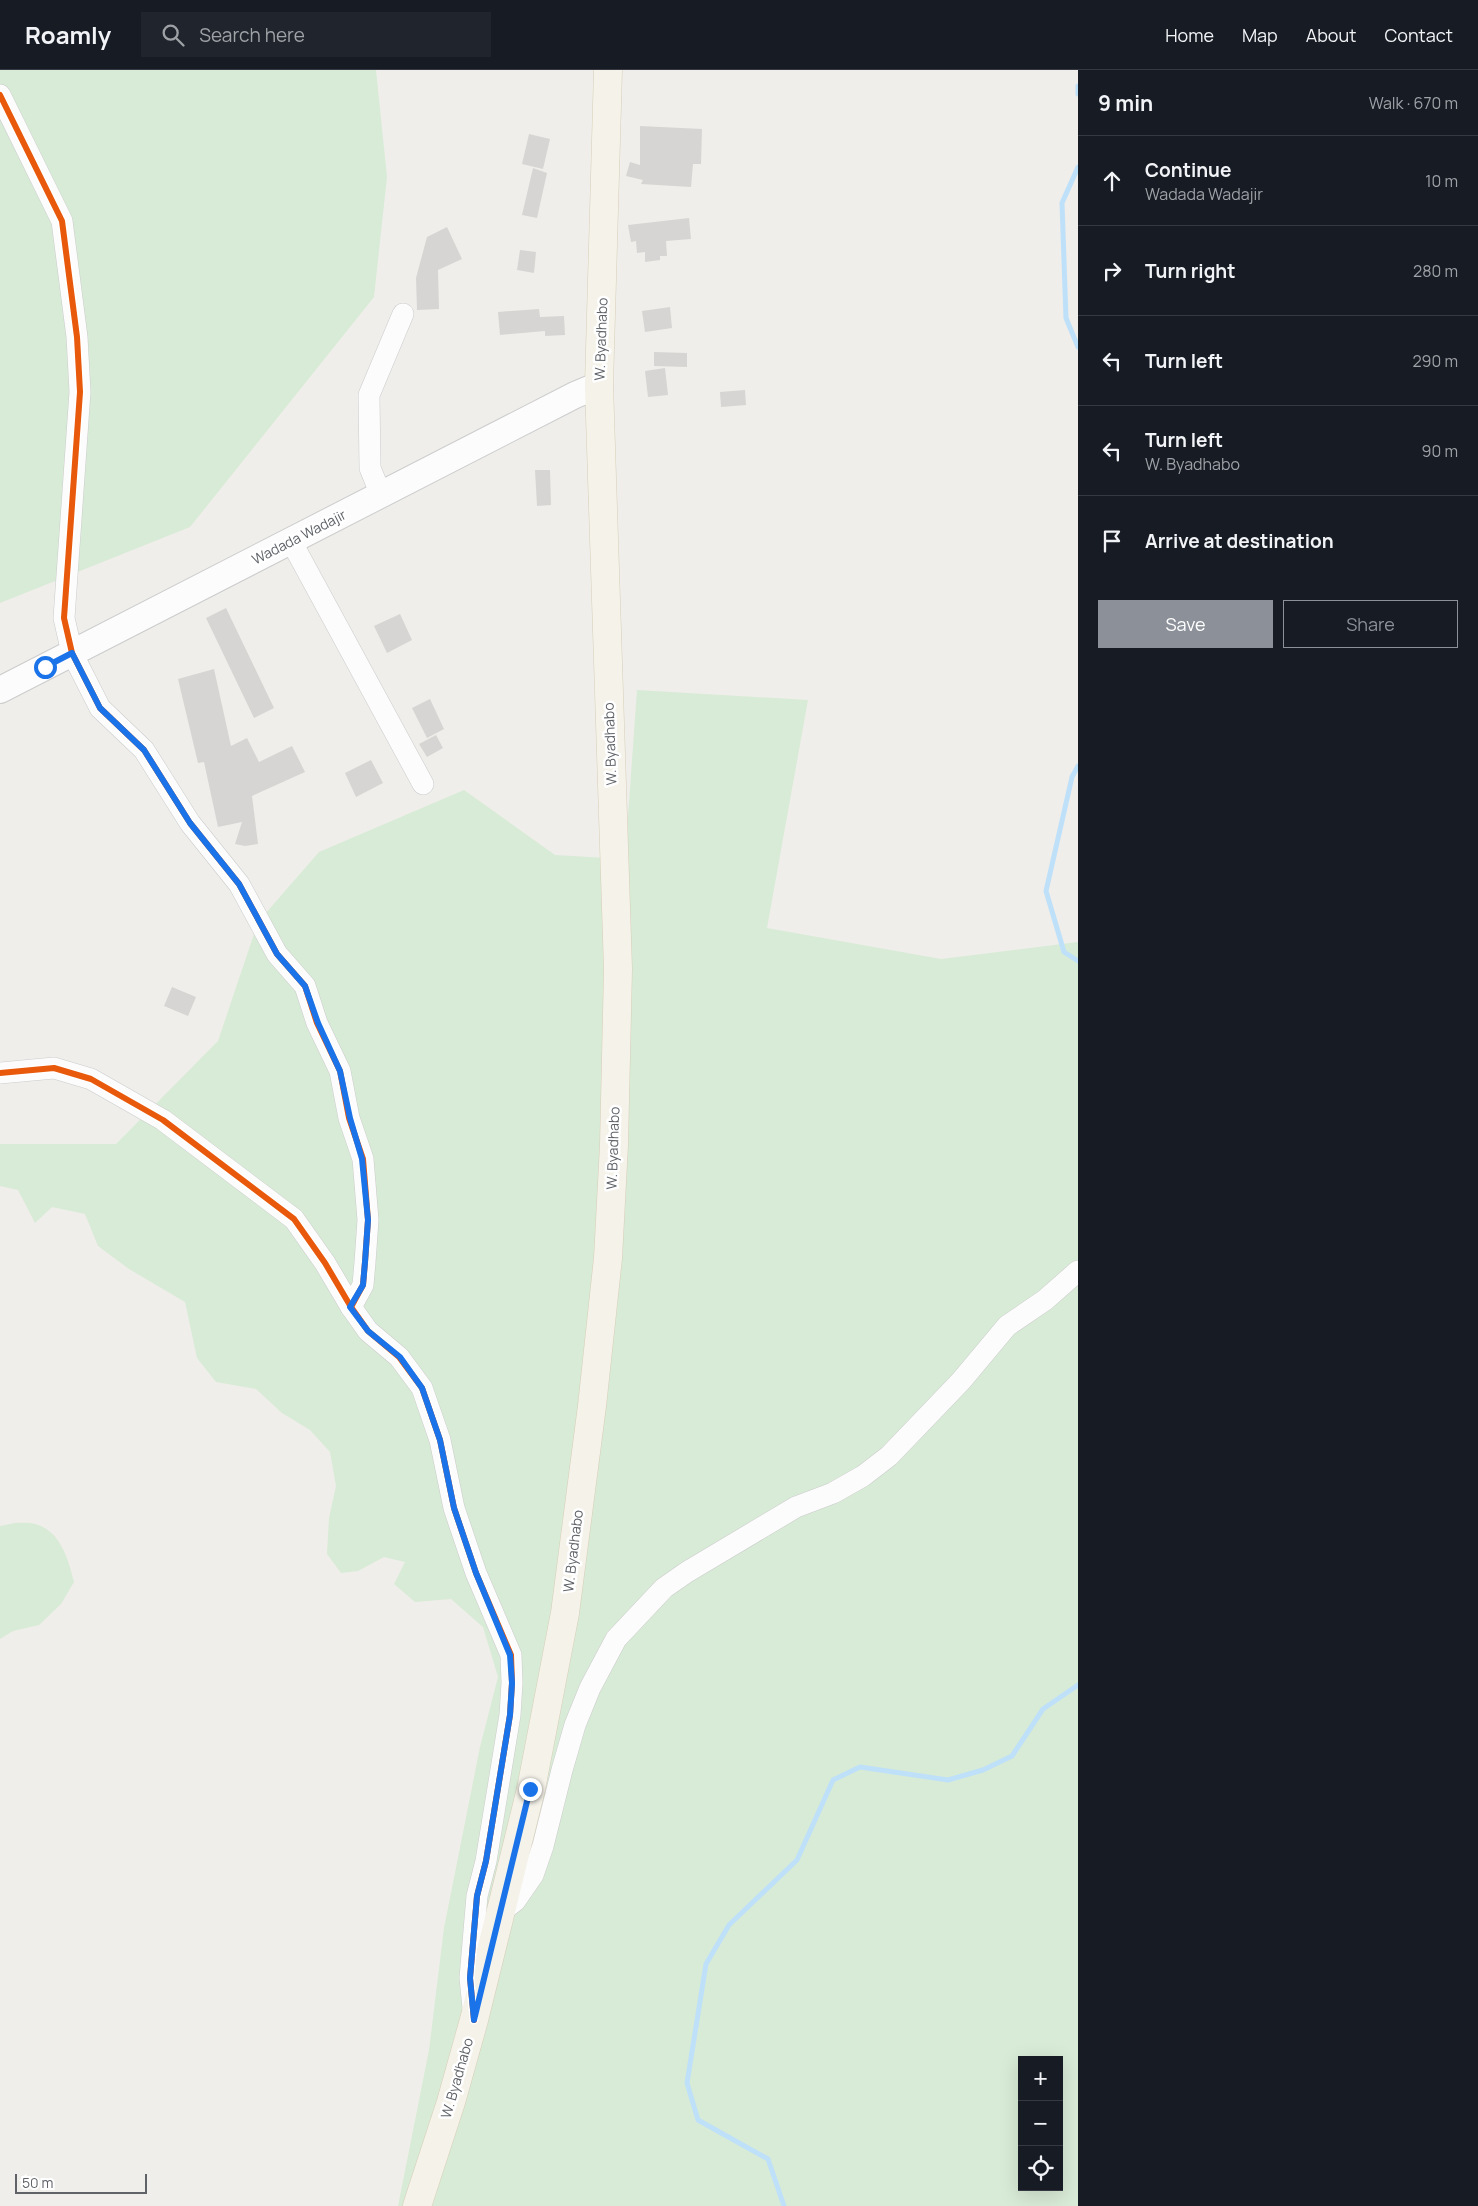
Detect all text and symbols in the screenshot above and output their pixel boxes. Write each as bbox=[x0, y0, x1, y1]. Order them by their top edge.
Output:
search box bbox=[141, 12, 491, 57]
text: Roamly bbox=[25, 18, 111, 51]
icon: search bbox=[159, 21, 187, 49]
text: Search here bbox=[199, 22, 305, 48]
text: Home bbox=[1165, 23, 1214, 47]
text: Map bbox=[1242, 23, 1278, 47]
text: About bbox=[1306, 23, 1356, 47]
text: Contact bbox=[1384, 23, 1453, 47]
text: 9 min bbox=[1098, 89, 1153, 117]
text: Walk · 670 m bbox=[1369, 92, 1458, 114]
text: Continue bbox=[1145, 157, 1231, 183]
icon: ahead bbox=[1098, 167, 1126, 195]
text: 10 m bbox=[1425, 170, 1458, 192]
text: Wadada Wadajir bbox=[1145, 183, 1263, 205]
icon: right bbox=[1098, 257, 1126, 285]
text: Turn right bbox=[1145, 258, 1235, 284]
text: 280 m bbox=[1413, 260, 1458, 282]
street label: W. Byadhabo bbox=[590, 297, 611, 381]
icon: left bbox=[1098, 347, 1126, 375]
text: Turn left bbox=[1145, 348, 1223, 374]
text: 290 m bbox=[1412, 350, 1458, 372]
text: Turn left bbox=[1145, 427, 1223, 453]
icon: left bbox=[1098, 437, 1126, 465]
text: 90 m bbox=[1422, 440, 1458, 462]
text: W. Byadhabo bbox=[1145, 453, 1240, 475]
street label: Wadada Wadajir bbox=[248, 505, 349, 568]
icon: arrive bbox=[1098, 527, 1126, 555]
text: Arrive at destination bbox=[1145, 528, 1334, 554]
button: Save bbox=[1098, 600, 1273, 648]
button: Share bbox=[1283, 600, 1458, 648]
route start bbox=[34, 656, 57, 679]
street label: W. Byadhabo bbox=[599, 702, 620, 786]
street label: W. Byadhabo bbox=[602, 1106, 623, 1190]
street label: W. Byadhabo bbox=[558, 1509, 587, 1593]
route end bbox=[519, 1778, 542, 1801]
street label: W. Byadhabo bbox=[436, 2035, 477, 2120]
map controls bbox=[1018, 2056, 1063, 2191]
button: + bbox=[1018, 2056, 1063, 2101]
button: − bbox=[1018, 2101, 1063, 2146]
button: locate bbox=[1018, 2146, 1063, 2191]
scale bar bbox=[15, 2171, 148, 2194]
text: 50 m bbox=[22, 2173, 53, 2192]

